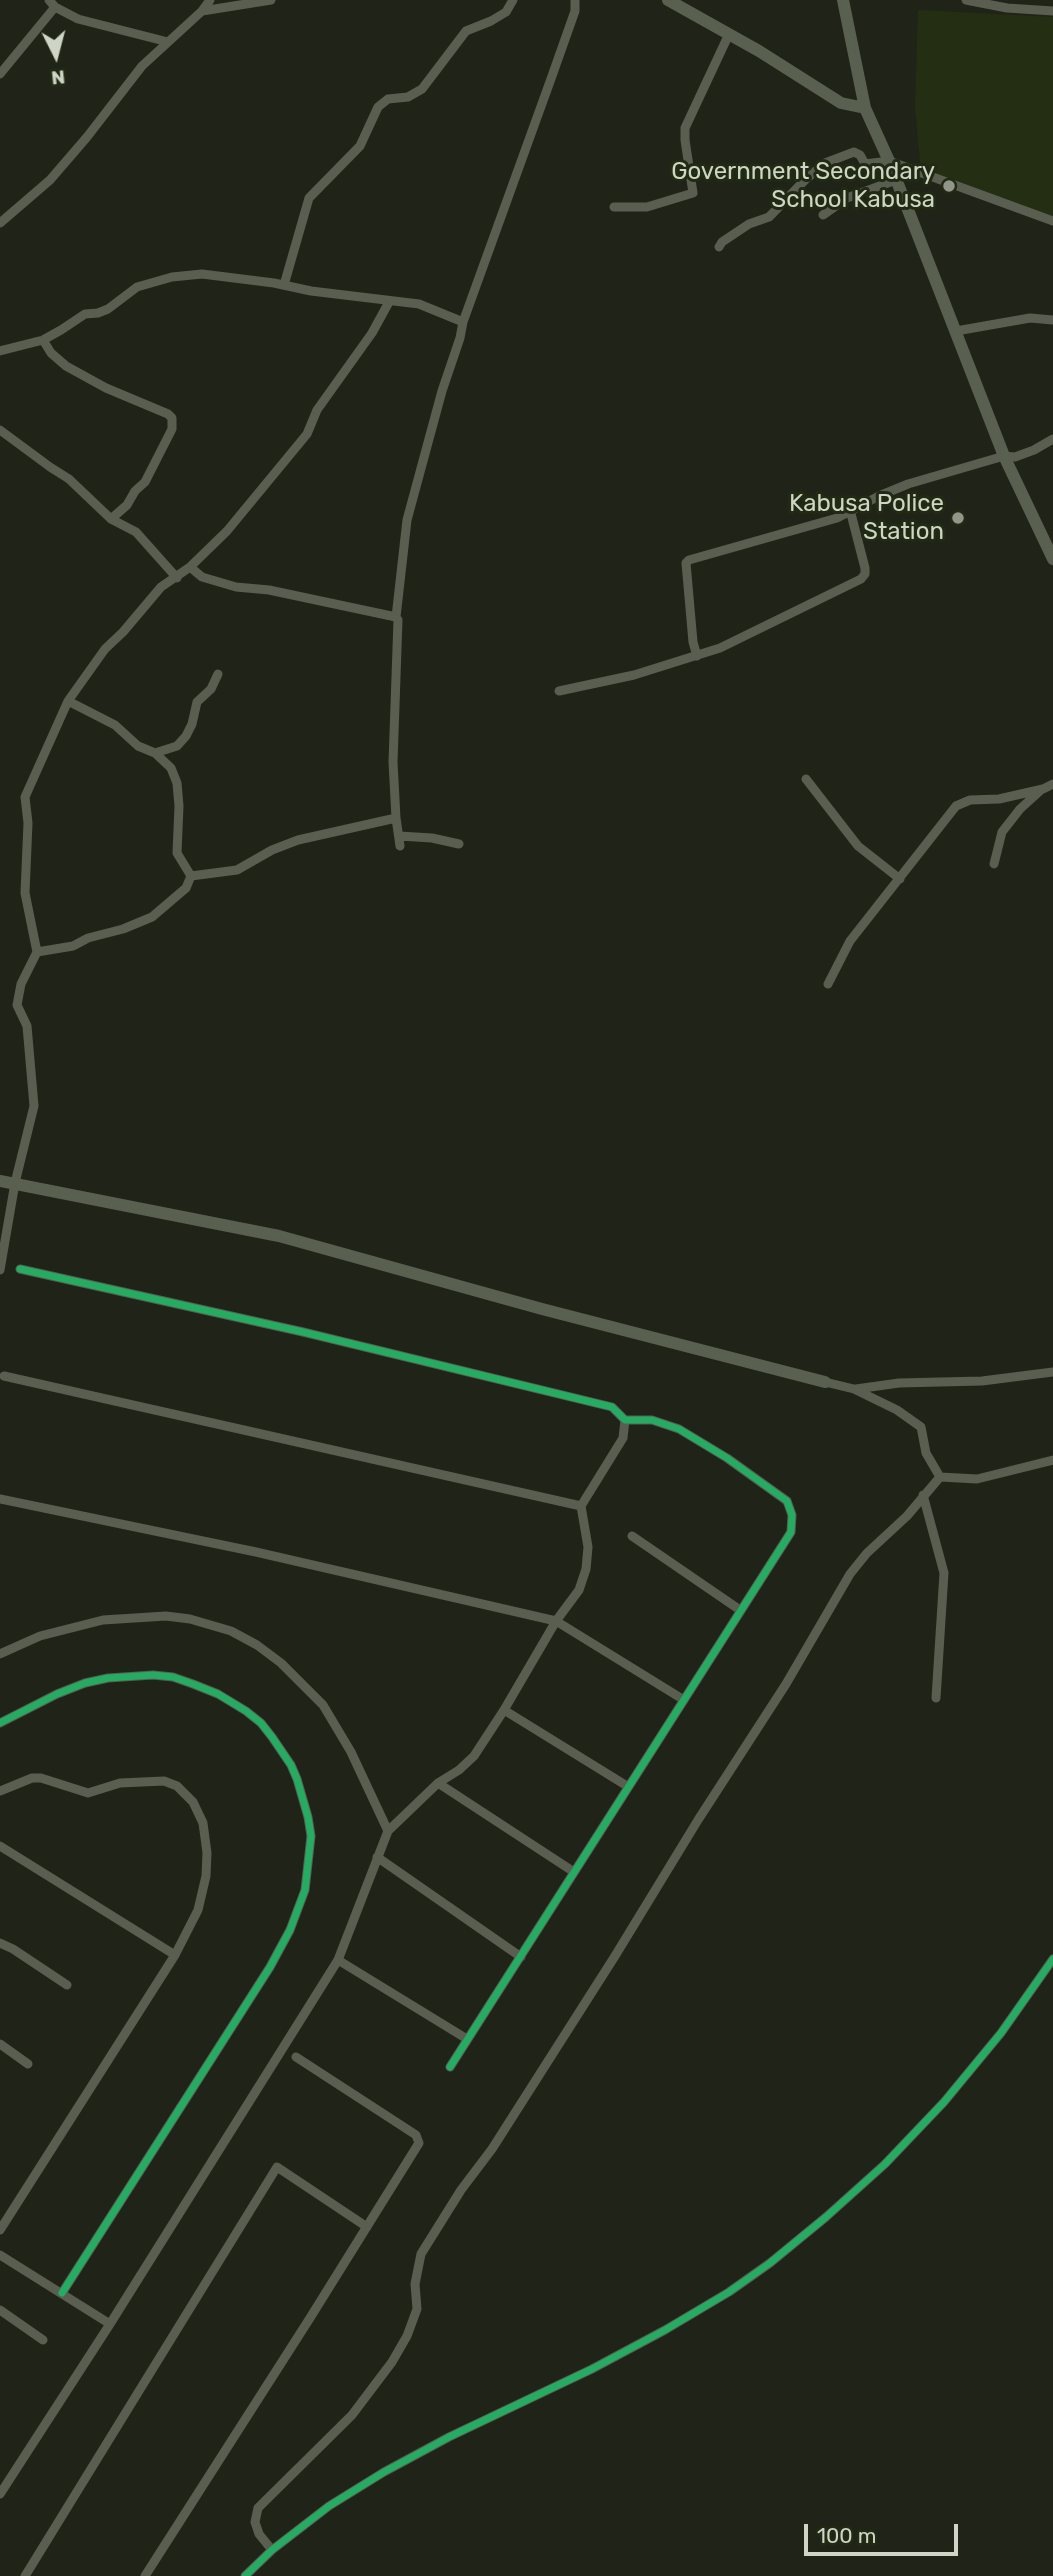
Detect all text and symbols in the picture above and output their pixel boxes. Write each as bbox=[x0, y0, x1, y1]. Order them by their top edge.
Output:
north arrow bbox=[21, 21, 91, 91]
text: N bbox=[50, 65, 66, 90]
place label: Government Secondary School Kabusa bbox=[671, 158, 935, 214]
marker: Government Secondary School Kabusa bbox=[941, 178, 957, 194]
place label: Kabusa Police Station bbox=[789, 490, 944, 546]
marker: Kabusa Police Station bbox=[950, 510, 966, 526]
scale bar bbox=[808, 2510, 962, 2554]
text: 100 m bbox=[817, 2523, 876, 2548]

